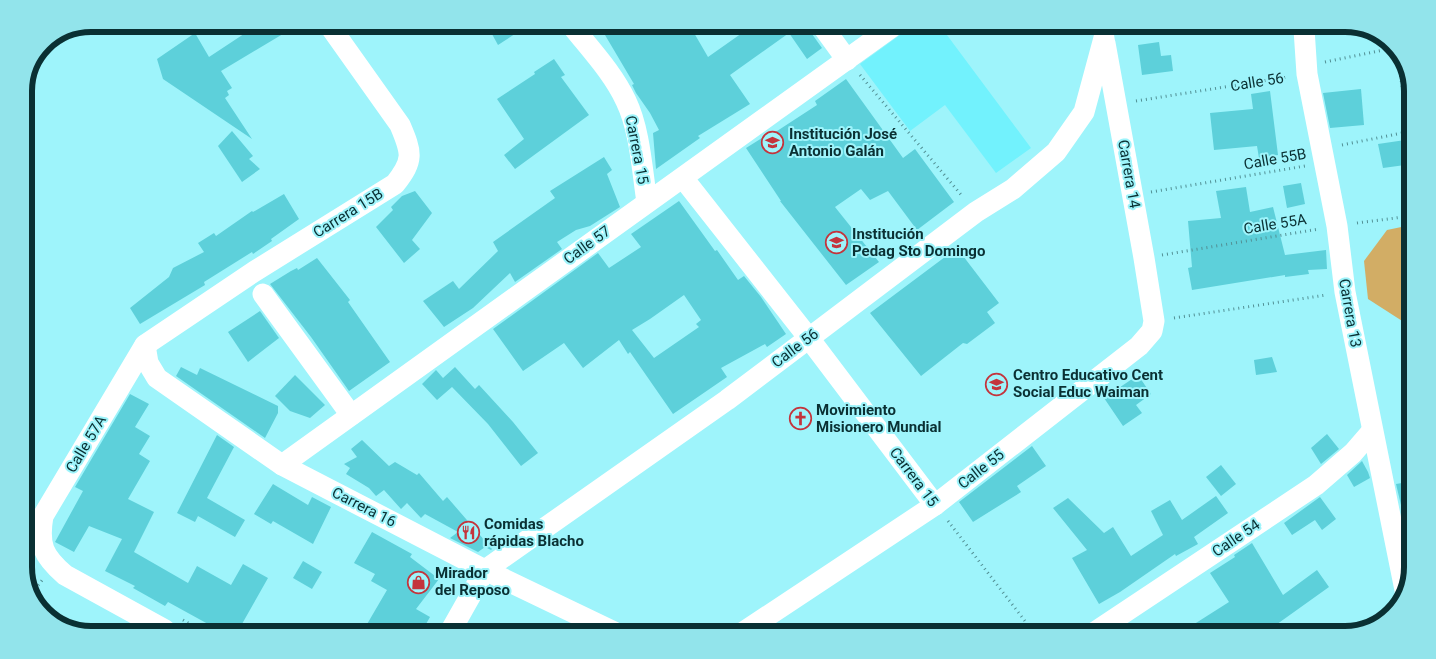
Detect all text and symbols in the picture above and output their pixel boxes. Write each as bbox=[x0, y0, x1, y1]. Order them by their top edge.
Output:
street label: Calle 56 bbox=[1229, 69, 1285, 95]
street label: Carrera 15 bbox=[622, 114, 652, 186]
place label: Institución José Antonio Galán bbox=[789, 125, 897, 160]
school or university icon: Institución José Antonio Galán bbox=[761, 131, 785, 155]
street label: Carrera 14 bbox=[1114, 138, 1144, 210]
street label: Calle 55B bbox=[1242, 145, 1308, 173]
street label: Carrera 15B bbox=[310, 184, 386, 242]
street label: Calle 55A bbox=[1242, 210, 1308, 238]
street label: Calle 57 bbox=[560, 222, 614, 268]
place label: Institución Pedag Sto Domingo bbox=[852, 225, 985, 260]
school or university icon: Institución Pedag Sto Domingo bbox=[824, 231, 848, 255]
street label: Carrera 13 bbox=[1335, 277, 1365, 349]
street label: Calle 56 bbox=[768, 325, 822, 371]
place label: Centro Educativo Cent Social Educ Waiman bbox=[1013, 366, 1163, 401]
school or university icon: Centro Educativo Cent Social Educ Waiman bbox=[985, 372, 1009, 396]
place label: Movimiento Misionero Mundial bbox=[816, 401, 942, 436]
church icon: Movimiento Misionero Mundial bbox=[788, 407, 812, 431]
street label: Calle 57A bbox=[62, 412, 110, 476]
street label: Carrera 15 bbox=[886, 444, 942, 510]
street label: Calle 55 bbox=[954, 445, 1008, 493]
street label: Carrera 16 bbox=[329, 483, 399, 531]
place label: Comidas rápidas Blacho bbox=[484, 515, 584, 550]
street label: Calle 54 bbox=[1209, 515, 1264, 560]
restaurant icon: Comidas rápidas Blacho bbox=[456, 521, 480, 545]
place label: Mirador del Reposo bbox=[435, 564, 510, 599]
shop icon: Mirador del Reposo bbox=[407, 570, 431, 594]

